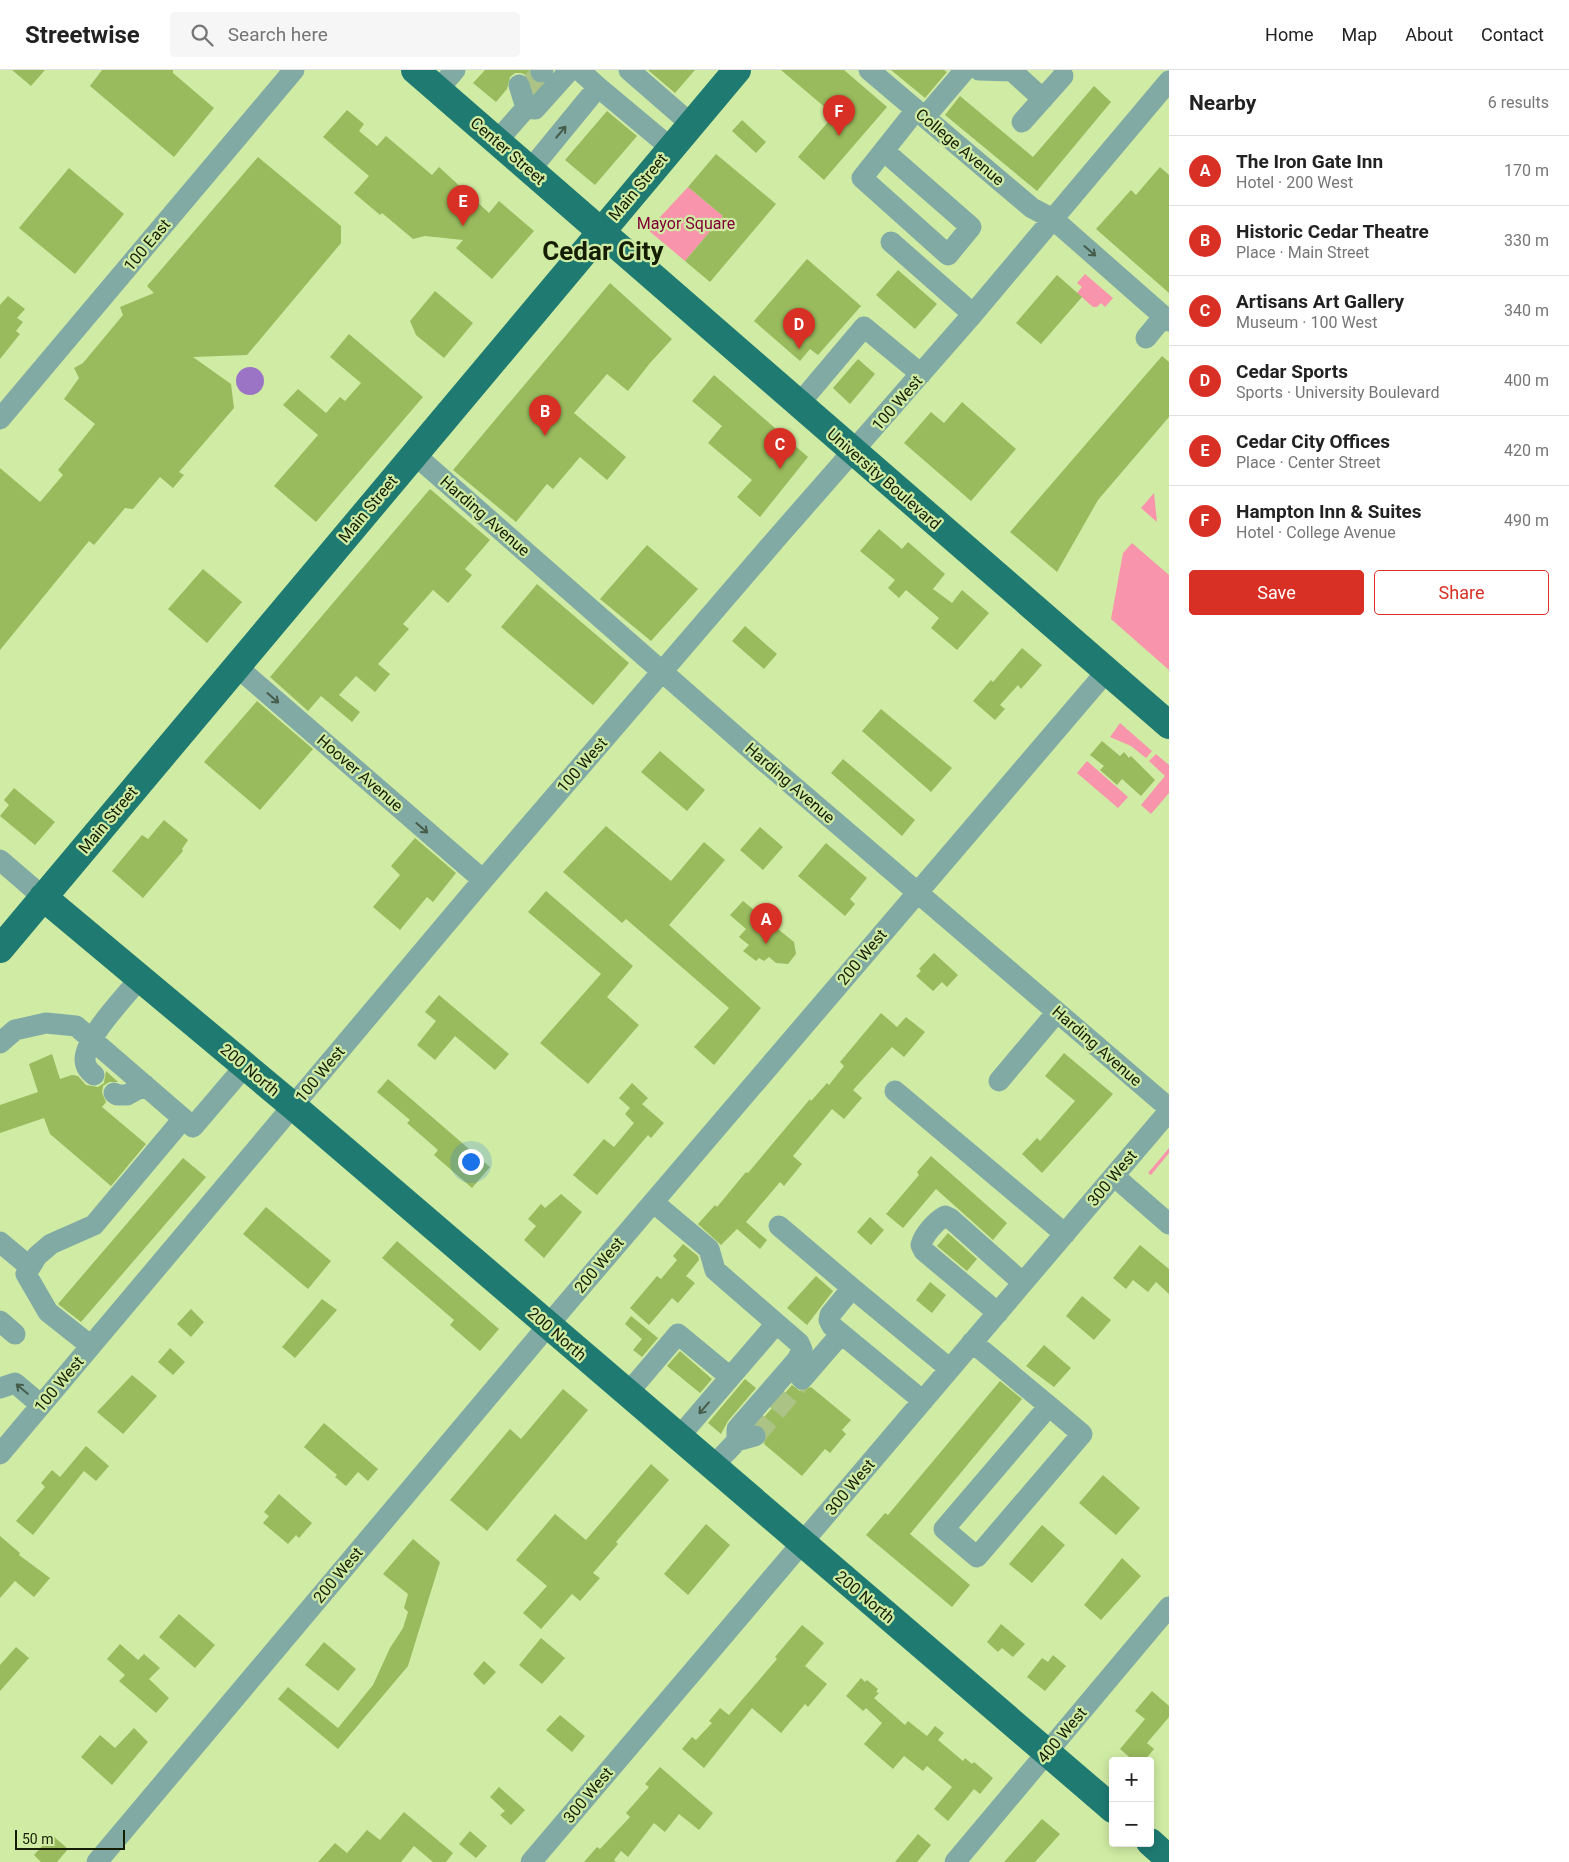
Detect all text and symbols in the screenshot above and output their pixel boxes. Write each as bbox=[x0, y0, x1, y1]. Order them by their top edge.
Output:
search box bbox=[170, 12, 520, 57]
text: Streetwise bbox=[25, 21, 140, 49]
icon: search bbox=[188, 21, 216, 49]
text: Search here bbox=[228, 23, 328, 46]
text: Home bbox=[1265, 24, 1314, 45]
text: Map bbox=[1342, 24, 1377, 45]
text: About bbox=[1405, 24, 1453, 45]
text: Contact bbox=[1481, 24, 1544, 45]
text: Nearby bbox=[1189, 91, 1256, 115]
text: 6 results bbox=[1488, 93, 1549, 112]
pin: F bbox=[823, 95, 855, 136]
street label: College Avenue bbox=[912, 105, 1008, 189]
street label: Center Street bbox=[467, 113, 549, 189]
one-way arrow bbox=[555, 126, 566, 139]
street label: Main Street bbox=[605, 150, 671, 224]
text: The Iron Gate Inn bbox=[1236, 150, 1383, 173]
text: A bbox=[1200, 161, 1210, 180]
text: 170 m bbox=[1504, 161, 1549, 180]
text: Hotel · 200 West bbox=[1236, 173, 1353, 192]
pin: E bbox=[447, 185, 479, 226]
park label: Mayor Square bbox=[637, 214, 735, 233]
street label: 100 East bbox=[120, 215, 174, 275]
text: Historic Cedar Theatre bbox=[1236, 220, 1429, 243]
text: B bbox=[1200, 231, 1210, 250]
text: 330 m bbox=[1504, 231, 1549, 250]
district label: Cedar City bbox=[542, 236, 665, 266]
text: Place · Main Street bbox=[1236, 243, 1369, 262]
one-way arrow bbox=[1083, 245, 1096, 257]
text: Artisans Art Gallery bbox=[1236, 290, 1404, 313]
text: C bbox=[1200, 301, 1210, 320]
text: 340 m bbox=[1504, 301, 1549, 320]
pin: D bbox=[783, 308, 815, 349]
text: Museum · 100 West bbox=[1236, 313, 1377, 332]
text: Cedar Sports bbox=[1236, 360, 1348, 383]
text: D bbox=[1200, 371, 1210, 390]
text: 400 m bbox=[1504, 371, 1549, 390]
street label: 100 West bbox=[868, 372, 926, 434]
text: Sports · University Boulevard bbox=[1236, 383, 1439, 402]
pin: B bbox=[529, 395, 561, 436]
street label: University Boulevard bbox=[823, 424, 945, 534]
pin: C bbox=[764, 428, 796, 469]
text: Cedar City Offices bbox=[1236, 430, 1390, 453]
text: E bbox=[1201, 441, 1210, 460]
text: 420 m bbox=[1504, 441, 1549, 460]
text: Place · Center Street bbox=[1236, 453, 1381, 472]
street label: Main Street bbox=[335, 472, 401, 546]
street label: Harding Avenue bbox=[436, 472, 534, 560]
text: Hampton Inn & Suites bbox=[1236, 500, 1422, 523]
text: F bbox=[1201, 511, 1209, 530]
text: 490 m bbox=[1504, 511, 1549, 530]
text: Hotel · College Avenue bbox=[1236, 523, 1396, 542]
button: Save bbox=[1189, 570, 1364, 615]
button: Share bbox=[1374, 570, 1549, 615]
one-way arrow bbox=[267, 692, 280, 704]
street label: Hoover Avenue bbox=[313, 731, 407, 815]
street label: 100 West bbox=[553, 734, 611, 796]
street label: Harding Avenue bbox=[741, 739, 839, 827]
street label: Main Street bbox=[75, 783, 141, 857]
one-way arrow bbox=[416, 822, 429, 833]
pin: A bbox=[750, 903, 782, 944]
street label: 200 West bbox=[833, 925, 891, 989]
street label: Harding Avenue bbox=[1048, 1002, 1146, 1090]
street label: 200 North bbox=[217, 1040, 283, 1100]
street label: 100 West bbox=[291, 1042, 349, 1106]
street label: 300 West bbox=[1083, 1146, 1141, 1210]
your location bbox=[458, 1149, 484, 1175]
street label: 200 West bbox=[570, 1233, 628, 1297]
street label: 200 North bbox=[524, 1303, 590, 1365]
street label: 100 West bbox=[30, 1352, 88, 1416]
one-way arrow bbox=[16, 1384, 29, 1395]
one-way arrow bbox=[699, 1401, 710, 1414]
street label: 300 West bbox=[821, 1455, 879, 1519]
street label: 200 West bbox=[309, 1543, 367, 1607]
street label: 200 North bbox=[832, 1567, 898, 1627]
street label: 400 West bbox=[1033, 1703, 1091, 1767]
map controls bbox=[1109, 1757, 1154, 1847]
button: + bbox=[1109, 1757, 1154, 1802]
street label: 300 West bbox=[559, 1763, 617, 1827]
button: − bbox=[1109, 1802, 1154, 1847]
scale bar bbox=[15, 1827, 125, 1850]
text: 50 m bbox=[22, 1831, 54, 1847]

